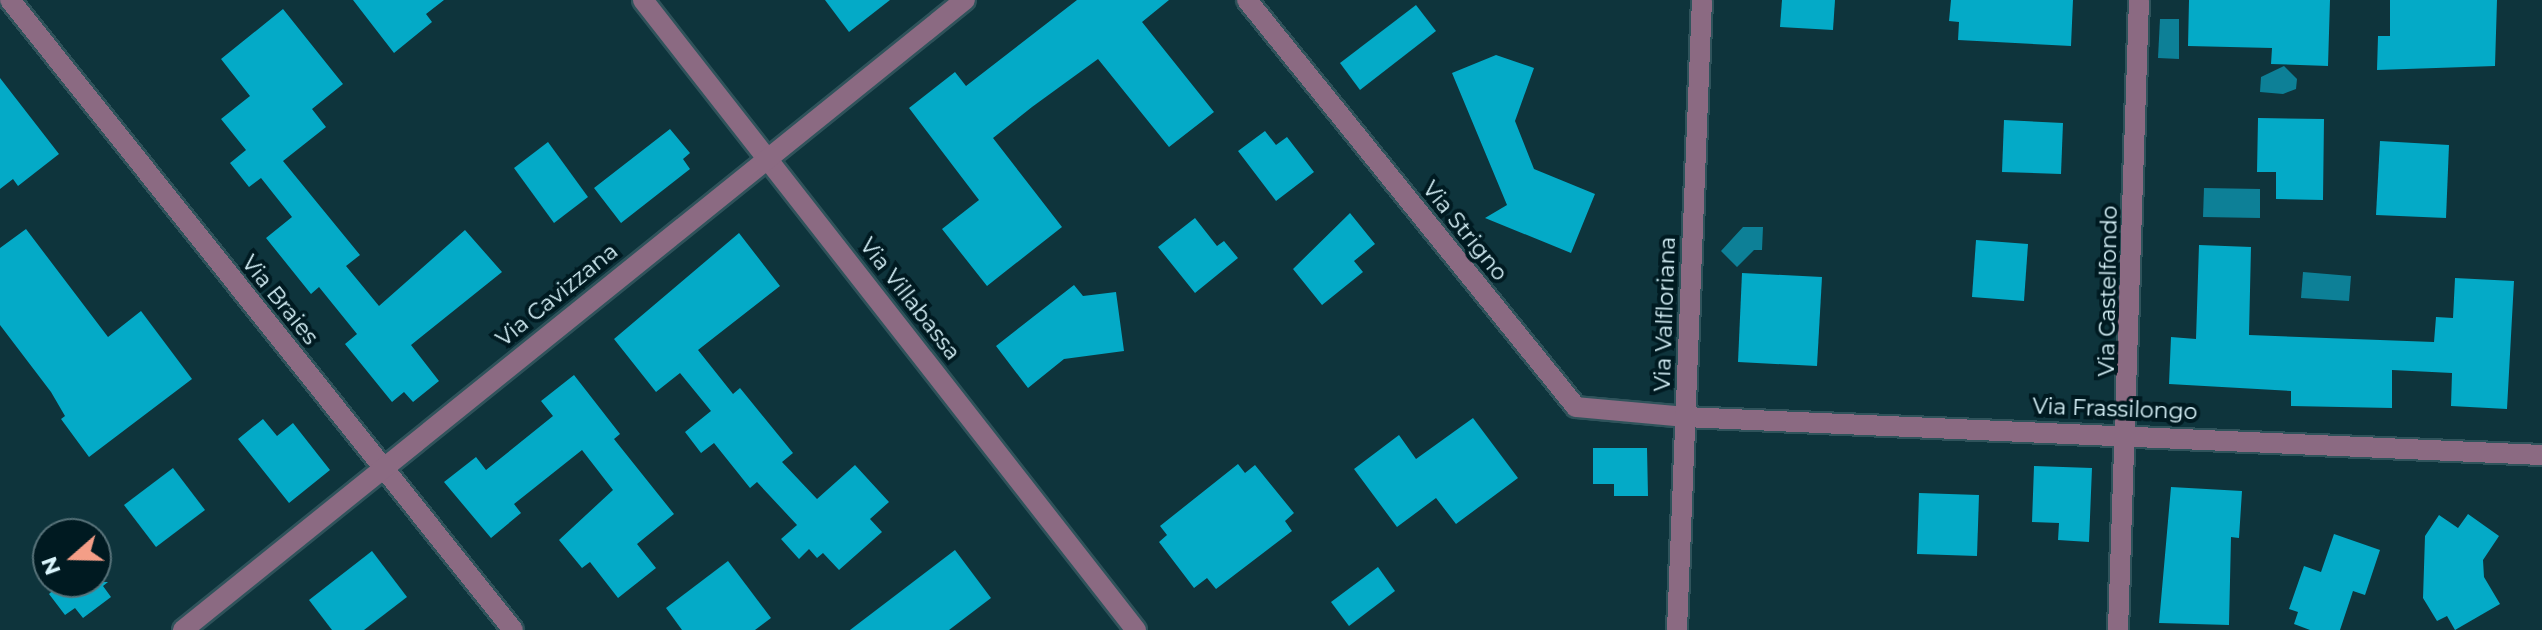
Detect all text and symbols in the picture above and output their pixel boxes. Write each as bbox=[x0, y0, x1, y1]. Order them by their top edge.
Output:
street label: Via Strigno bbox=[1417, 176, 1513, 286]
street label: Via Castelfondo bbox=[2093, 205, 2123, 377]
street label: Via Villabassa bbox=[854, 233, 966, 365]
street label: Via Valfloriana bbox=[1649, 236, 1681, 392]
street label: Via Cavizzana bbox=[491, 238, 623, 352]
street label: Via Braies bbox=[236, 250, 324, 350]
street label: Via Frassilongo bbox=[2032, 393, 2198, 425]
north arrow bbox=[32, 518, 112, 598]
text: N bbox=[35, 553, 67, 579]

